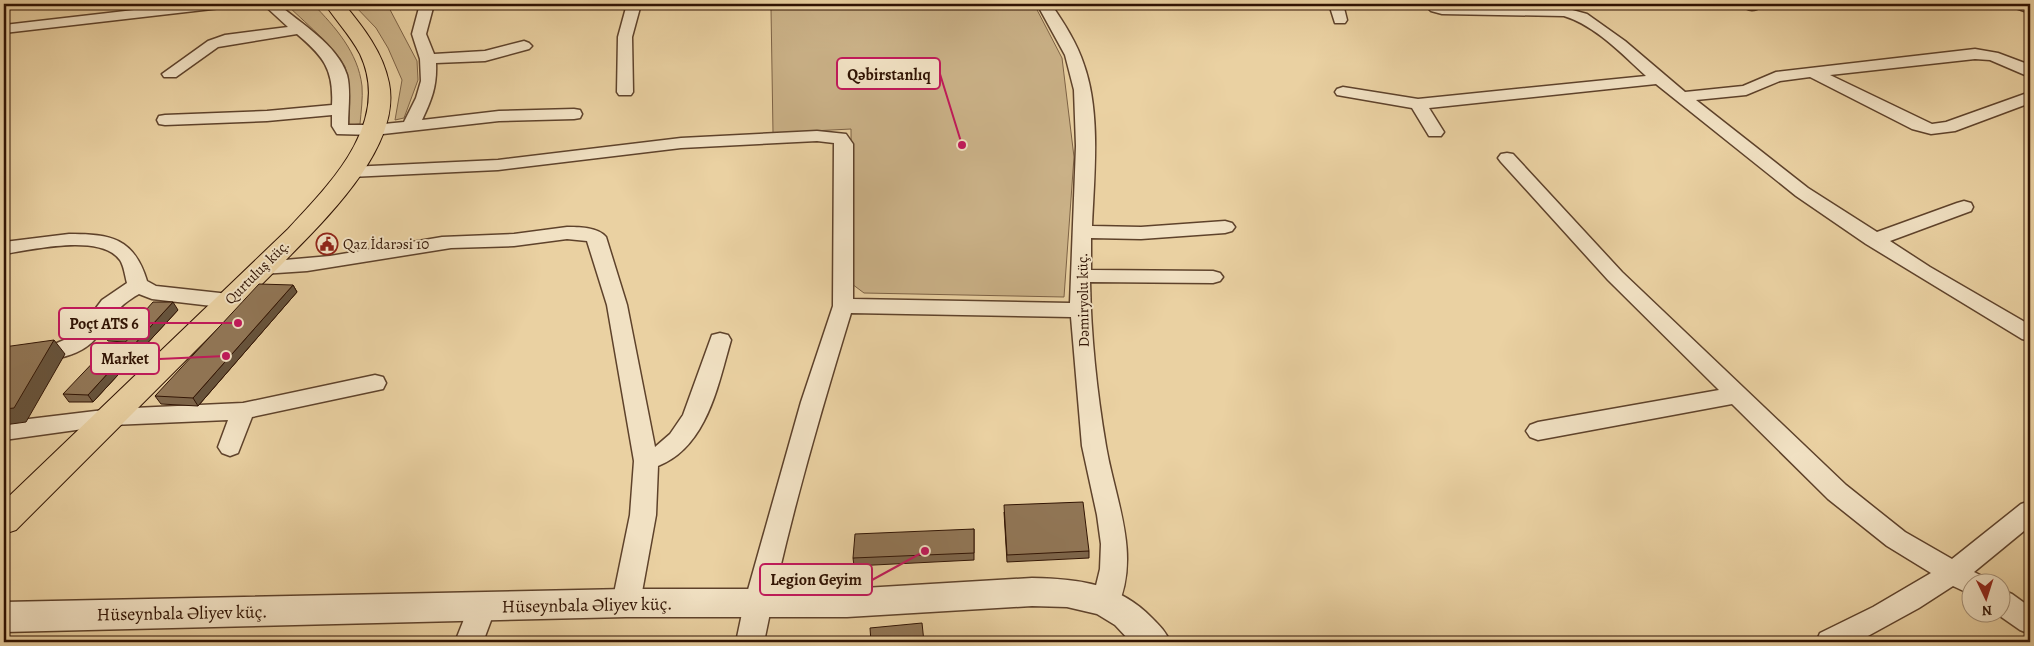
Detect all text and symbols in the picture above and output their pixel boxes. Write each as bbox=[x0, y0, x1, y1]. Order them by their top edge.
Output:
callout: Qəbirstanlıq bbox=[837, 58, 940, 89]
text: Qəbirstanlıq bbox=[847, 64, 931, 86]
public building icon: Qaz İdarəsi 10 bbox=[315, 232, 339, 256]
place label: Qaz İdarəsi 10 bbox=[343, 234, 429, 254]
street label: Qurtuluş küç. bbox=[220, 235, 294, 309]
street label: Dəmiryolu küç. bbox=[1072, 252, 1094, 348]
callout: Poçt ATS 6 bbox=[59, 308, 149, 339]
text: Poçt ATS 6 bbox=[69, 313, 139, 335]
callout: Market bbox=[91, 343, 159, 374]
text: Market bbox=[101, 348, 150, 370]
callout: Legion Geyim bbox=[760, 564, 872, 595]
text: Legion Geyim bbox=[770, 569, 862, 591]
north arrow bbox=[1962, 574, 2012, 624]
street label: Hüseynbala Əliyev küç. bbox=[502, 592, 672, 618]
street label: Hüseynbala Əliyev küç. bbox=[97, 600, 267, 626]
text: N bbox=[1981, 601, 1993, 620]

